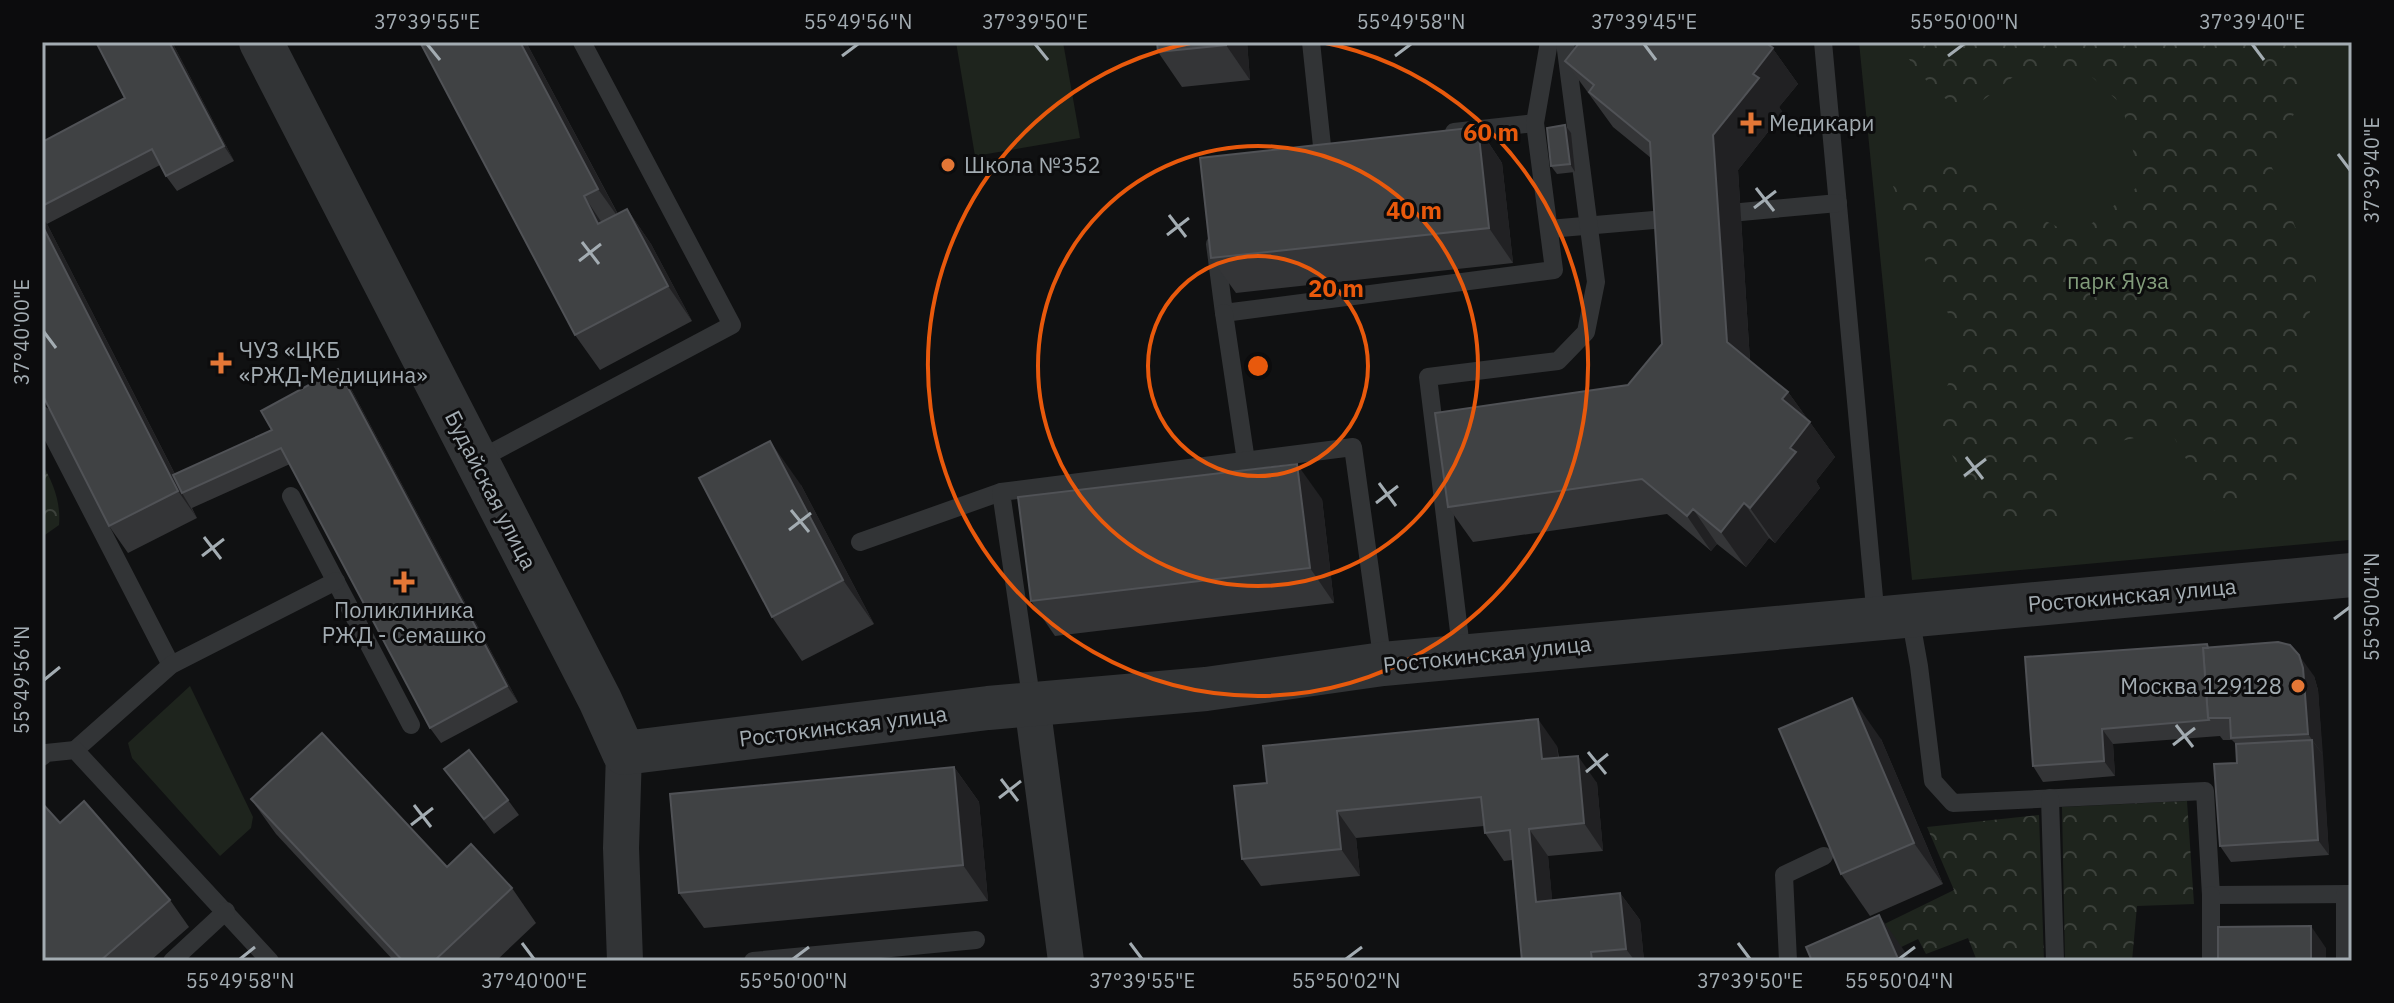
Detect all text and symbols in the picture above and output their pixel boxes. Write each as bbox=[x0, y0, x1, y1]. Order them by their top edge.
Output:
text: 37°39'55"E bbox=[374, 8, 480, 35]
text: 55°49'56"N bbox=[804, 8, 912, 35]
text: 37°39'50"E bbox=[982, 8, 1088, 35]
text: 55°49'58"N bbox=[1357, 8, 1465, 35]
text: 37°39'45"E bbox=[1591, 8, 1697, 35]
text: 55°50'00"N bbox=[1910, 8, 2018, 35]
text: 37°39'40"E bbox=[2199, 8, 2305, 35]
place label: Медикари bbox=[1769, 108, 1874, 137]
marker: Медикари bbox=[1740, 112, 1762, 134]
text: 60 m bbox=[1463, 116, 1519, 148]
text: 37°39'40"E bbox=[2358, 117, 2385, 223]
place label: Школа №352 bbox=[964, 150, 1101, 179]
marker: Школа №352 bbox=[939, 156, 957, 174]
text: 40 m bbox=[1386, 194, 1442, 226]
park label: парк Яуза bbox=[2067, 266, 2169, 295]
text: 20 m bbox=[1308, 272, 1364, 304]
text: 37°40'00"E bbox=[8, 279, 35, 385]
place label: ЧУЗ «ЦКБ «РЖД-Медицина» bbox=[239, 335, 427, 389]
marker: ЧУЗ «ЦКБ «РЖД-Медицина» bbox=[210, 352, 232, 374]
centre of rings bbox=[1244, 352, 1272, 380]
street label: Будайская улица bbox=[439, 405, 544, 574]
text: 55°50'04"N bbox=[2358, 553, 2385, 661]
marker: Поликлиника РЖД - Семашко bbox=[393, 571, 415, 593]
street label: Ростокинская улица bbox=[2026, 571, 2238, 618]
place label: Поликлиника РЖД - Семашко bbox=[322, 595, 486, 649]
text: 55°49'56"N bbox=[8, 626, 35, 734]
street label: Ростокинская улица bbox=[1381, 628, 1593, 679]
place label: Москва 129128 bbox=[2120, 671, 2282, 700]
marker: Москва 129128 bbox=[2289, 677, 2307, 695]
street label: Ростокинская улица bbox=[737, 698, 949, 753]
text: 55°49'58"N bbox=[186, 967, 294, 994]
text: 37°40'00"E bbox=[481, 967, 587, 994]
text: 55°50'00"N bbox=[739, 967, 847, 994]
text: 37°39'55"E bbox=[1089, 967, 1195, 994]
text: 55°50'02"N bbox=[1292, 967, 1400, 994]
text: 37°39'50"E bbox=[1697, 967, 1803, 994]
text: 55°50'04"N bbox=[1845, 967, 1953, 994]

